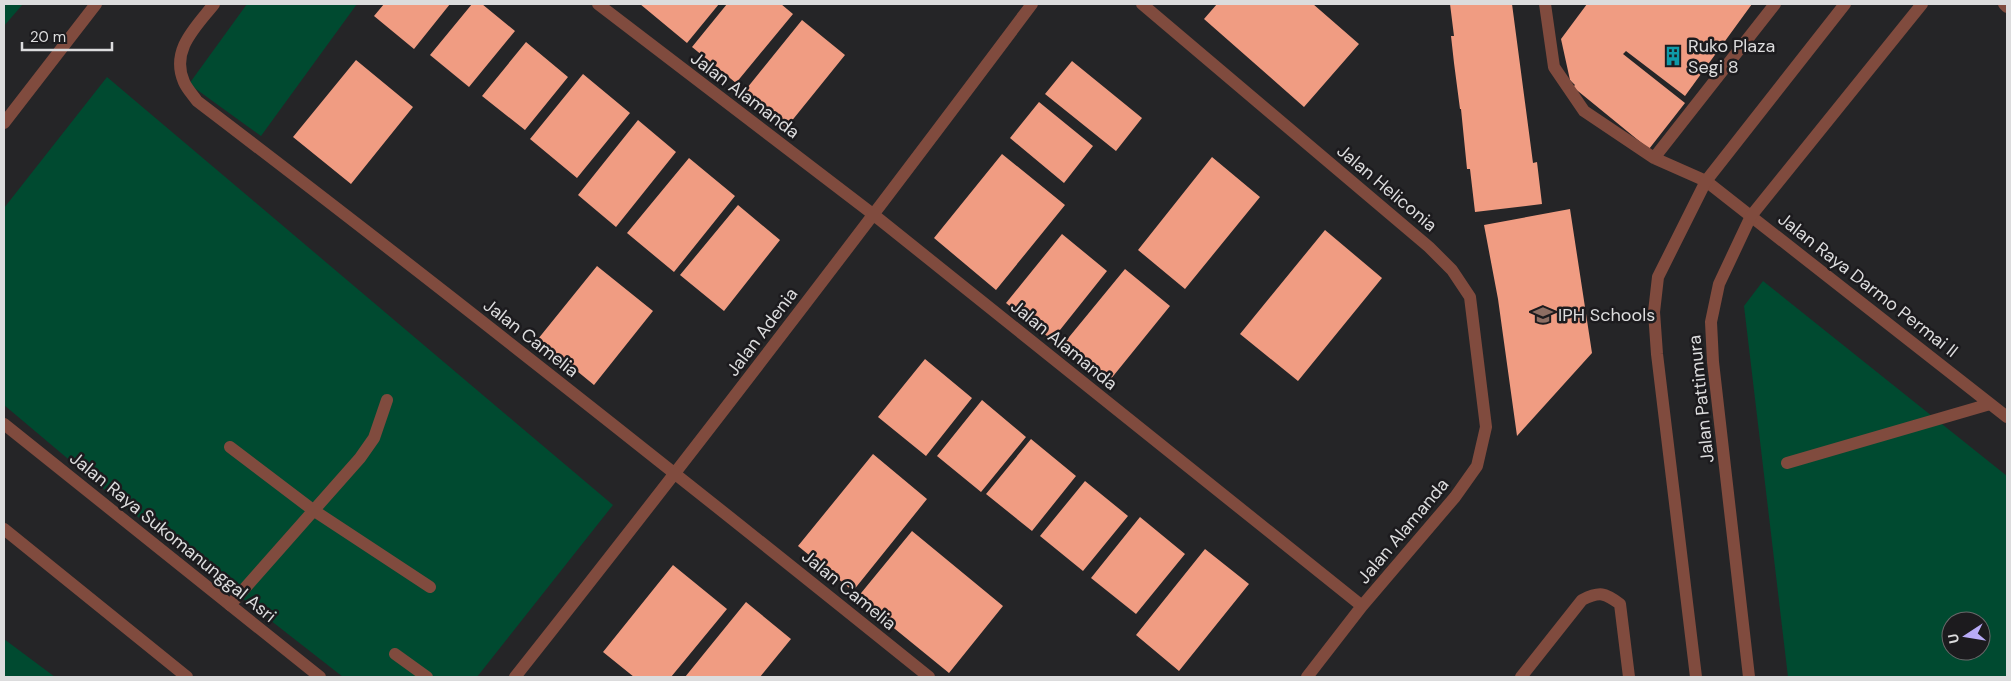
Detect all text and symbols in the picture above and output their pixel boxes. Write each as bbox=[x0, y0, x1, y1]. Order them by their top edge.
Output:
scale bar bbox=[22, 20, 112, 52]
text: 20 m bbox=[30, 27, 66, 47]
place label: Ruko Plaza Segi 8 bbox=[1688, 34, 1775, 79]
building icon: Ruko Plaza Segi 8 bbox=[1662, 45, 1684, 67]
street label: Jalan Alamanda bbox=[686, 46, 804, 144]
street label: Jalan Heliconia bbox=[1332, 139, 1442, 237]
street label: Jalan Raya Darmo Permai II bbox=[1773, 207, 1963, 363]
street label: Jalan Adenia bbox=[721, 283, 803, 381]
street label: Jalan Camelia bbox=[478, 293, 584, 383]
street label: Jalan Alamanda bbox=[1006, 295, 1122, 395]
place label: IPH Schools bbox=[1558, 303, 1655, 327]
school or university icon: IPH Schools bbox=[1532, 304, 1554, 326]
street label: Jalan Pattimura bbox=[1682, 334, 1720, 464]
street label: Jalan Raya Sukomanunggal Asri bbox=[65, 446, 281, 628]
street label: Jalan Alamanda bbox=[1352, 473, 1454, 589]
street label: Jalan Camelia bbox=[797, 545, 901, 635]
north arrow bbox=[1941, 611, 1991, 661]
text: U bbox=[1943, 632, 1963, 645]

